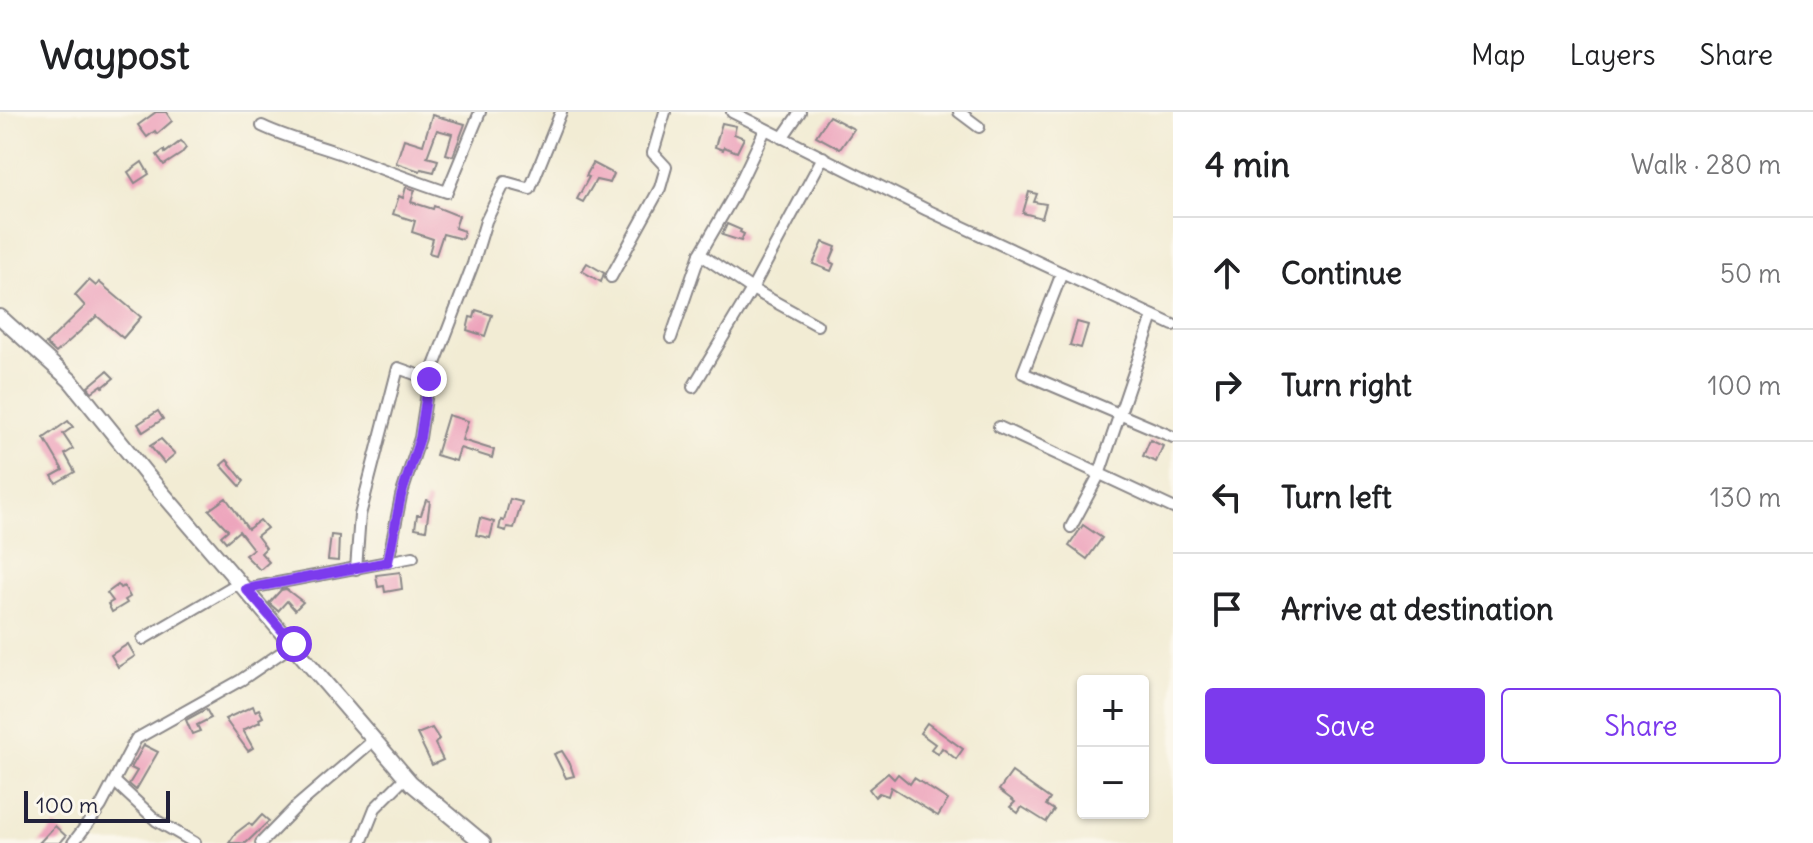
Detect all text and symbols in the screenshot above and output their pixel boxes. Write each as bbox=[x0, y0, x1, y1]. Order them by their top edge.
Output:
text: Waypost bbox=[40, 32, 190, 79]
text: Map bbox=[1471, 37, 1526, 73]
text: Layers bbox=[1570, 37, 1656, 73]
text: Share bbox=[1700, 37, 1773, 73]
text: 4 min bbox=[1205, 143, 1290, 186]
text: Walk · 280 m bbox=[1631, 148, 1781, 181]
icon: ahead bbox=[1205, 251, 1249, 295]
text: Continue bbox=[1281, 254, 1402, 292]
text: 50 m bbox=[1720, 257, 1781, 290]
route end bbox=[411, 361, 447, 397]
icon: right bbox=[1205, 363, 1249, 407]
text: Turn right bbox=[1281, 366, 1412, 404]
text: 100 m bbox=[1707, 369, 1781, 402]
icon: left bbox=[1205, 475, 1249, 519]
text: Turn left bbox=[1281, 478, 1392, 516]
text: 130 m bbox=[1710, 481, 1781, 514]
icon: arrive bbox=[1205, 587, 1249, 631]
text: Arrive at destination bbox=[1281, 590, 1553, 628]
route start bbox=[276, 626, 312, 662]
map controls bbox=[1077, 675, 1149, 819]
button: + bbox=[1077, 675, 1149, 747]
button: Save bbox=[1205, 688, 1485, 764]
button: Share bbox=[1501, 688, 1781, 764]
button: − bbox=[1077, 747, 1149, 819]
scale bar bbox=[24, 787, 170, 823]
text: 100 m bbox=[36, 791, 98, 819]

